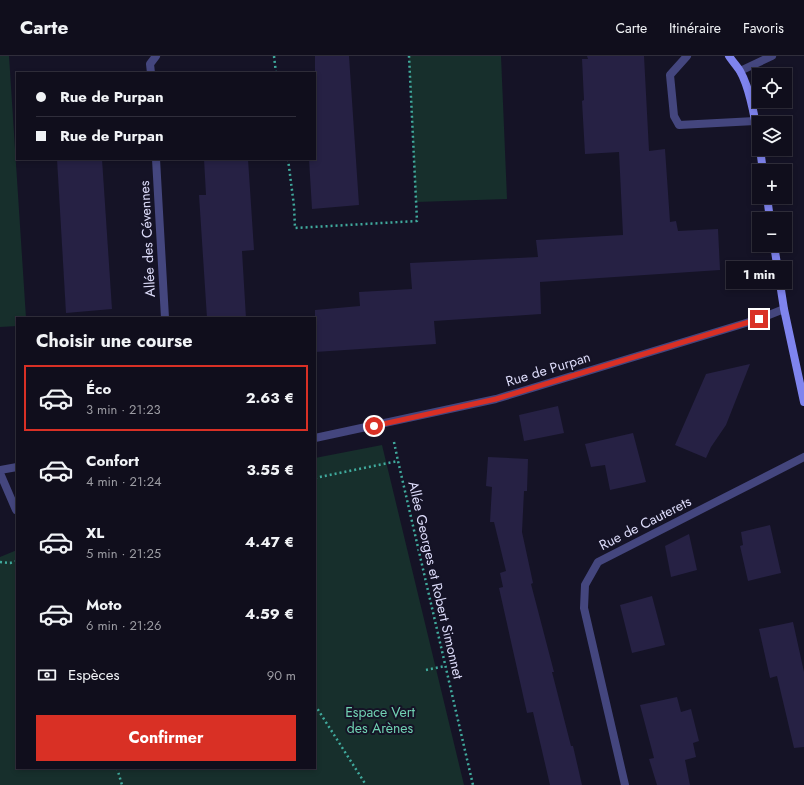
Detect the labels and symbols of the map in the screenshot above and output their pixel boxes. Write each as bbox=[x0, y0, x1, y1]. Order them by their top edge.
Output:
street label: Allée des Cévennes bbox=[134, 180, 160, 298]
callout: 1 min bbox=[726, 261, 792, 289]
route end bbox=[750, 310, 768, 328]
street label: Rue de Purpan bbox=[503, 347, 593, 391]
route start bbox=[365, 417, 383, 435]
street label: Allée Georges et Robert Simonnet bbox=[403, 479, 469, 682]
street label: Rue de Cauterets bbox=[595, 491, 695, 555]
park label: Espace Vert des Arènes bbox=[345, 702, 415, 738]

